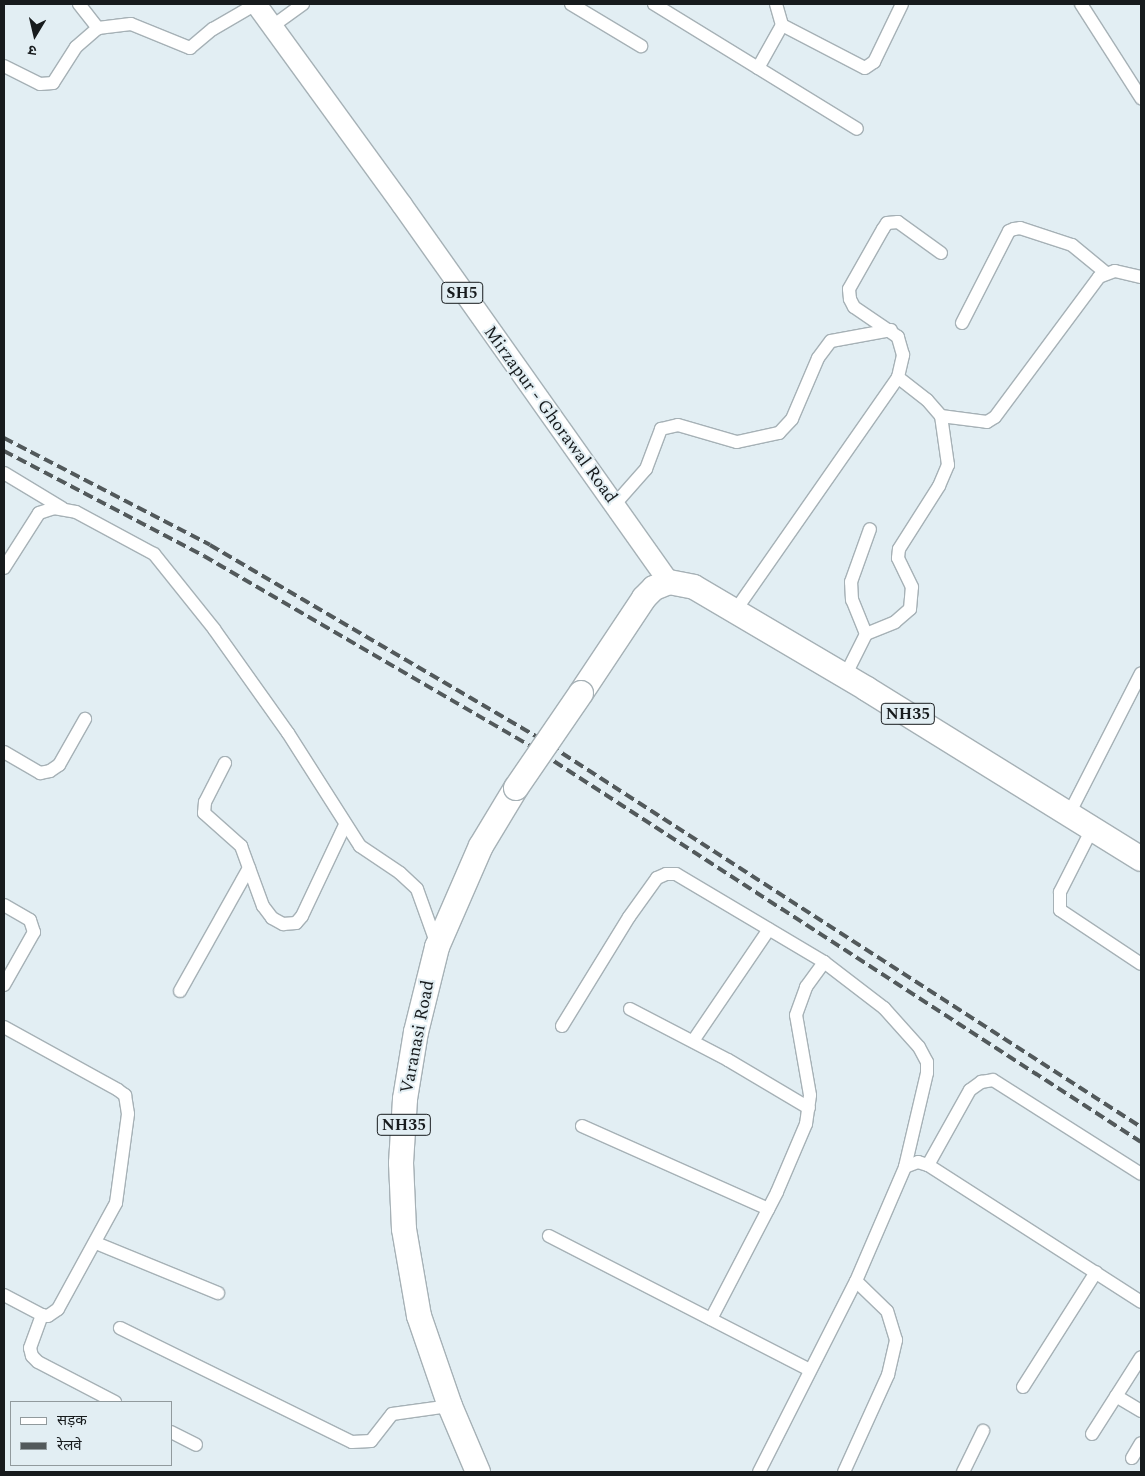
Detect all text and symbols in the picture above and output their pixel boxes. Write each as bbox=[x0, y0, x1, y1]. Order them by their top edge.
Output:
north arrow bbox=[10, 10, 60, 60]
text: उ bbox=[27, 39, 38, 61]
road number: SH5 bbox=[441, 280, 483, 306]
street label: Mirzapur - Ghorawal Road bbox=[479, 322, 621, 508]
road number: NH35 bbox=[880, 701, 936, 728]
street label: Varanasi Road bbox=[396, 978, 440, 1096]
road number: NH35 bbox=[376, 1112, 432, 1138]
legend bbox=[10, 1401, 172, 1466]
text: सड़क bbox=[57, 1409, 87, 1432]
text: रेलवे bbox=[57, 1434, 82, 1457]

